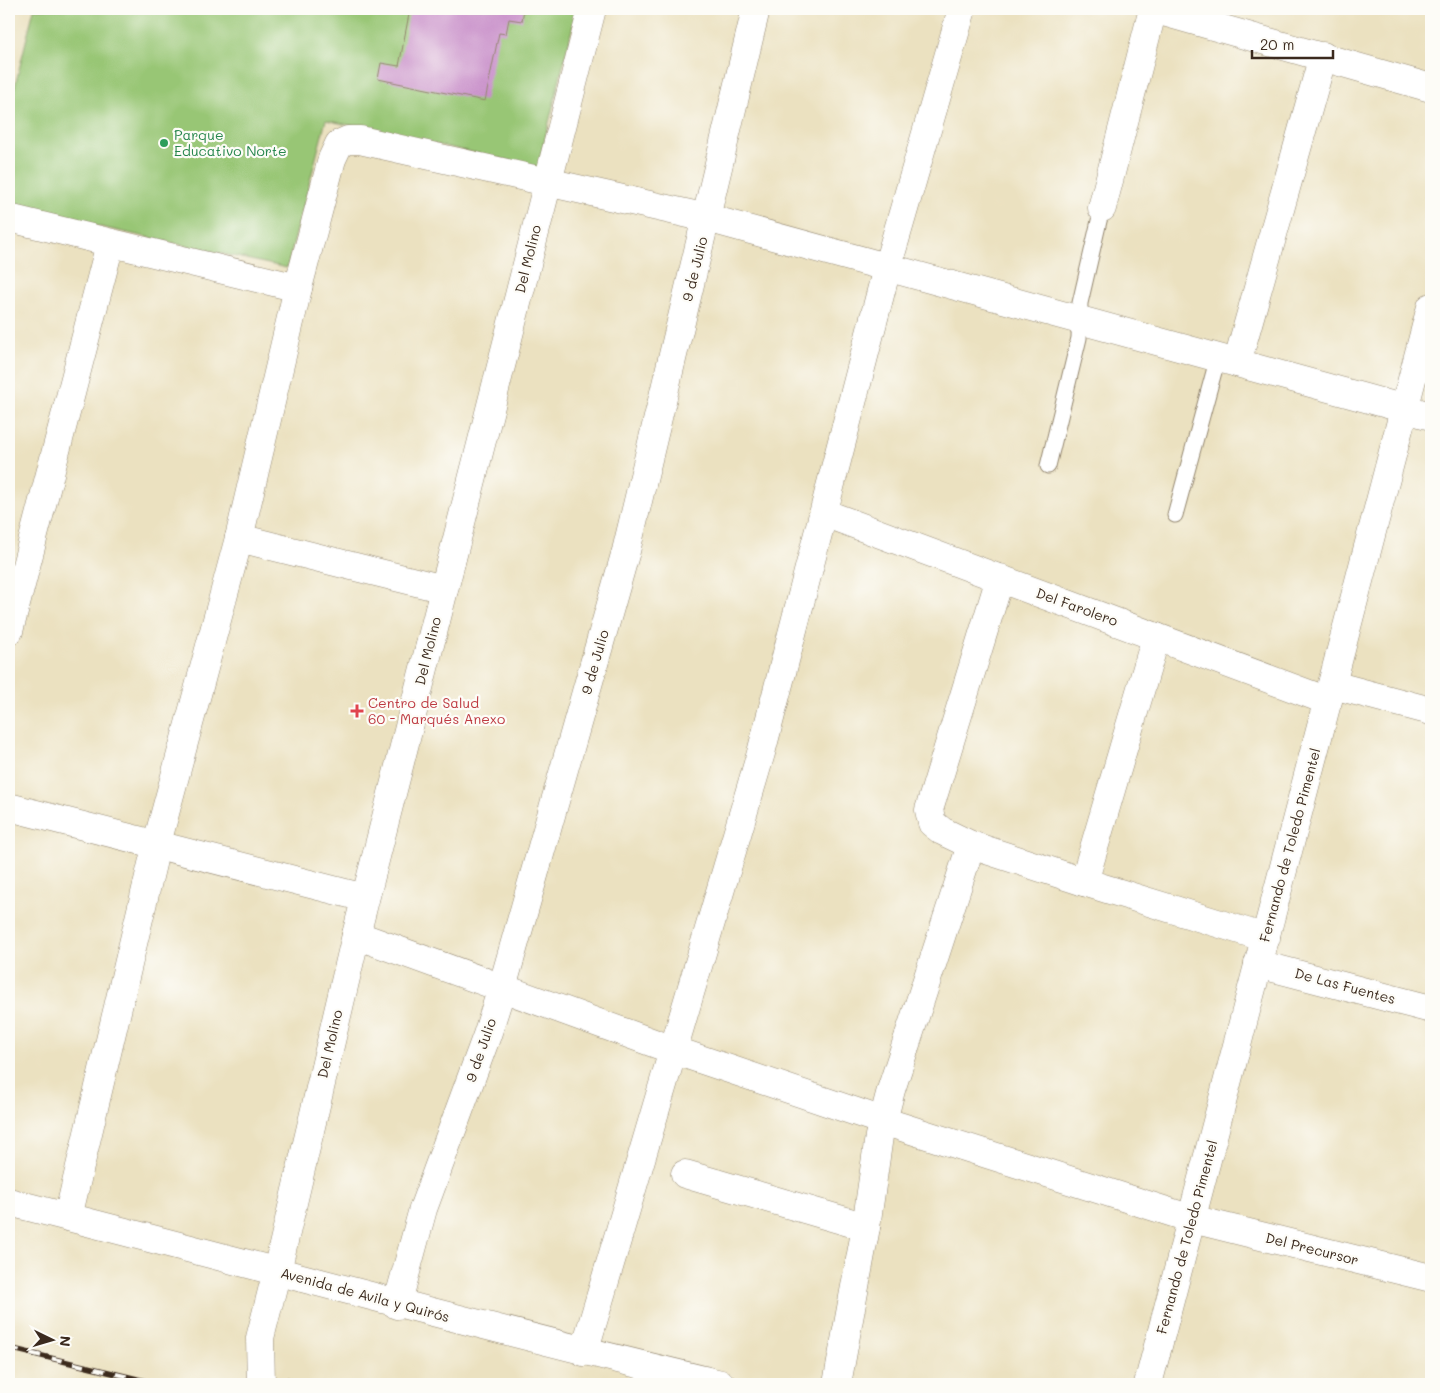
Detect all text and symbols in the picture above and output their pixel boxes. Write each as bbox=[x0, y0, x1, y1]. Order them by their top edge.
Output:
scale bar bbox=[1252, 28, 1334, 60]
text: 20 m bbox=[1260, 34, 1294, 54]
place label: Parque Educativo Norte bbox=[174, 125, 287, 160]
marker: Parque Educativo Norte bbox=[158, 137, 170, 149]
street label: Del Molino bbox=[510, 223, 545, 295]
street label: 9 de Julio bbox=[677, 234, 712, 303]
street label: Del Farolero bbox=[1034, 583, 1121, 630]
street label: Del Molino bbox=[410, 615, 445, 687]
street label: 9 de Julio bbox=[576, 627, 613, 696]
place label: Centro de Salud 60 - Marqués Anexo bbox=[368, 693, 505, 728]
marker: Centro de Salud 60 - Marqués Anexo bbox=[350, 704, 364, 718]
street label: Fernando de Toledo Pimentel bbox=[1254, 746, 1325, 944]
street label: De Las Fuentes bbox=[1293, 963, 1398, 1008]
street label: Del Molino bbox=[312, 1008, 347, 1080]
street label: 9 de Julio bbox=[461, 1015, 500, 1084]
street label: Fernando de Toledo Pimentel bbox=[1151, 1138, 1222, 1336]
street label: Del Precursor bbox=[1263, 1228, 1361, 1269]
street label: Avenida de Avila y Quirós bbox=[279, 1263, 452, 1326]
north arrow bbox=[28, 1316, 78, 1366]
text: N bbox=[56, 1335, 75, 1347]

